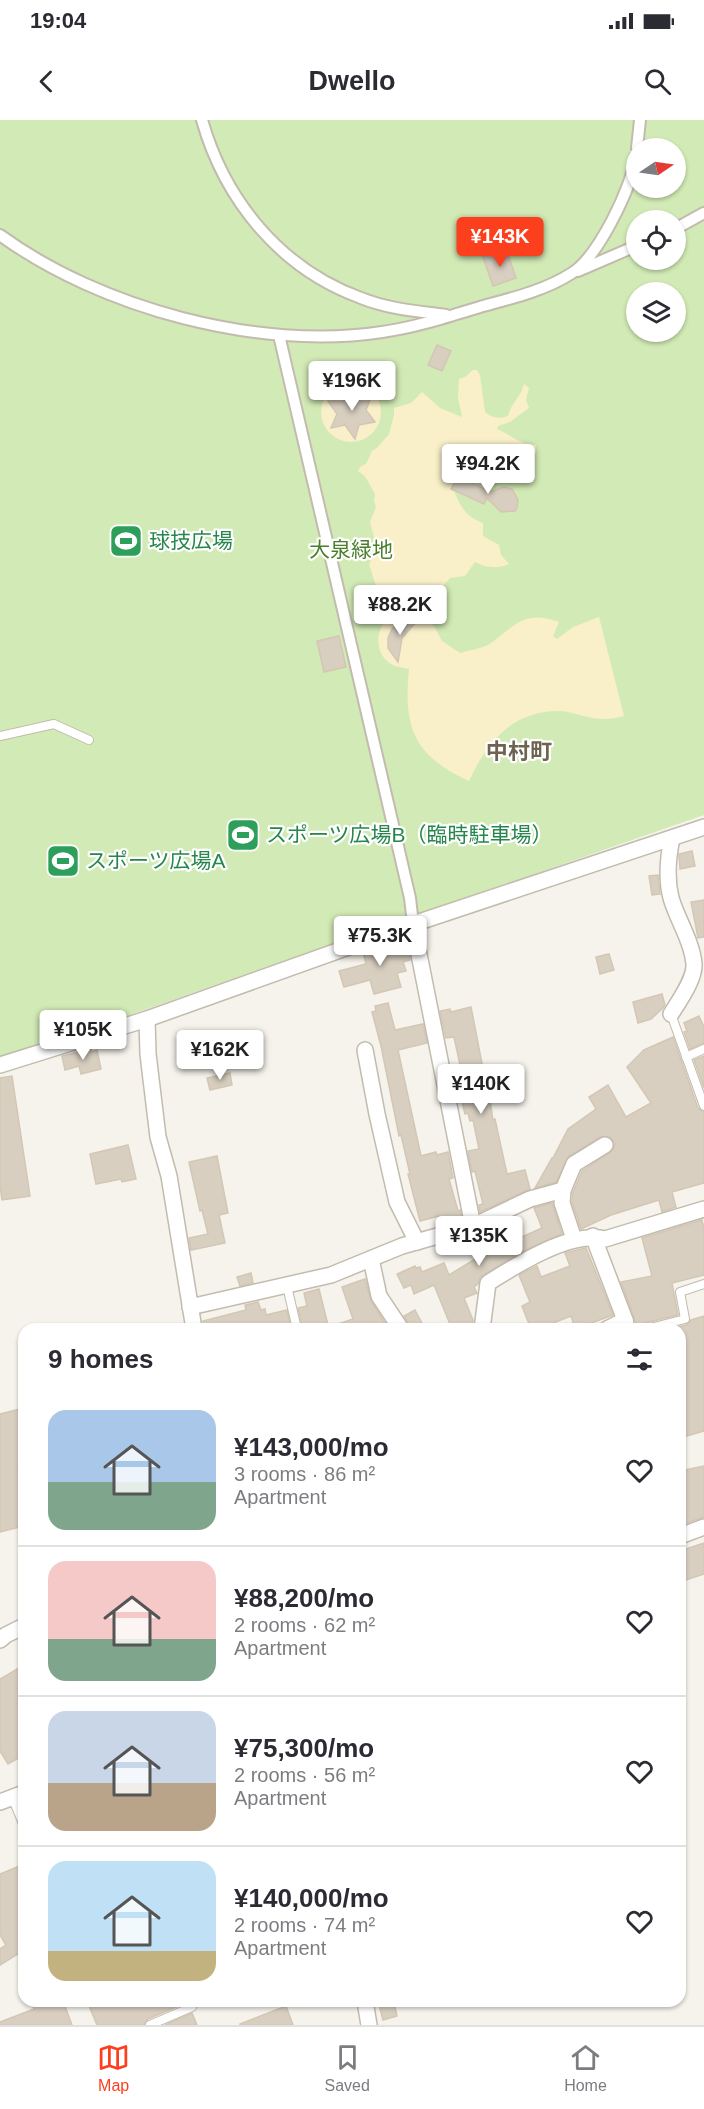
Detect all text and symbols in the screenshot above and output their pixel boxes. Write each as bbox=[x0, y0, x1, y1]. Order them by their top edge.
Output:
text: 19:04 bbox=[30, 8, 86, 33]
icon: back bbox=[30, 65, 63, 98]
icon: search bbox=[641, 65, 674, 98]
text: Dwello bbox=[308, 66, 396, 96]
north arrow bbox=[626, 138, 686, 198]
map controls bbox=[626, 138, 686, 342]
button: locate bbox=[626, 210, 686, 270]
pin: ¥143K bbox=[458, 217, 542, 268]
text: ¥143K bbox=[471, 225, 529, 247]
button: layers bbox=[626, 282, 686, 342]
pin: ¥196K bbox=[310, 361, 394, 412]
text: ¥196K bbox=[323, 369, 381, 391]
pin: ¥94.2K bbox=[439, 444, 537, 495]
text: ¥94.2K bbox=[456, 452, 520, 474]
sports icon: 球技広場 bbox=[108, 523, 144, 559]
place label: 球技広場 bbox=[149, 529, 233, 552]
park label: 大泉緑地 bbox=[309, 538, 393, 561]
pin: ¥88.2K bbox=[351, 585, 449, 636]
text: ¥88.2K bbox=[368, 593, 432, 615]
district label: 中村町 bbox=[486, 739, 552, 764]
sports icon: スポーツ広場B（臨時駐車場） bbox=[225, 817, 261, 853]
place label: スポーツ広場B（臨時駐車場） bbox=[266, 823, 553, 846]
sports icon: スポーツ広場A bbox=[45, 843, 81, 879]
place label: スポーツ広場A bbox=[86, 849, 226, 872]
pin: ¥75.3K bbox=[331, 916, 429, 967]
text: ¥75.3K bbox=[348, 924, 412, 946]
pin: ¥105K bbox=[41, 1010, 125, 1061]
text: ¥105K bbox=[54, 1018, 112, 1040]
pin: ¥162K bbox=[178, 1030, 262, 1081]
text: ¥162K bbox=[191, 1038, 249, 1060]
pin: ¥140K bbox=[439, 1064, 523, 1115]
text: ¥140K bbox=[452, 1072, 510, 1094]
pin: ¥135K bbox=[437, 1216, 521, 1267]
text: ¥135K bbox=[450, 1224, 508, 1246]
icon: filters bbox=[623, 1343, 656, 1376]
text: 9 homes bbox=[48, 1344, 154, 1374]
text: ¥143,000/mo bbox=[234, 1432, 389, 1462]
icon: home bbox=[96, 1434, 168, 1506]
icon: heart bbox=[623, 1454, 656, 1487]
text: 3 rooms · 86 m² bbox=[234, 1463, 375, 1485]
text: Apartment bbox=[234, 1486, 326, 1508]
text: ¥88,200/mo bbox=[234, 1583, 374, 1613]
icon: home bbox=[96, 1585, 168, 1657]
icon: heart bbox=[623, 1605, 656, 1638]
text: 2 rooms · 62 m² bbox=[234, 1614, 375, 1636]
text: Apartment bbox=[234, 1637, 326, 1659]
text: ¥75,300/mo bbox=[234, 1733, 374, 1763]
icon: home bbox=[96, 1735, 168, 1807]
icon: heart bbox=[623, 1755, 656, 1788]
text: 2 rooms · 56 m² bbox=[234, 1764, 375, 1786]
text: Apartment bbox=[234, 1787, 326, 1809]
text: ¥140,000/mo bbox=[234, 1883, 389, 1913]
icon: home bbox=[96, 1885, 168, 1957]
icon: heart bbox=[623, 1905, 656, 1938]
text: 2 rooms · 74 m² bbox=[234, 1914, 375, 1936]
text: Apartment bbox=[234, 1937, 326, 1959]
tab: Map bbox=[97, 2041, 130, 2095]
tab: Saved bbox=[324, 2041, 370, 2095]
tab: Home bbox=[564, 2041, 607, 2095]

